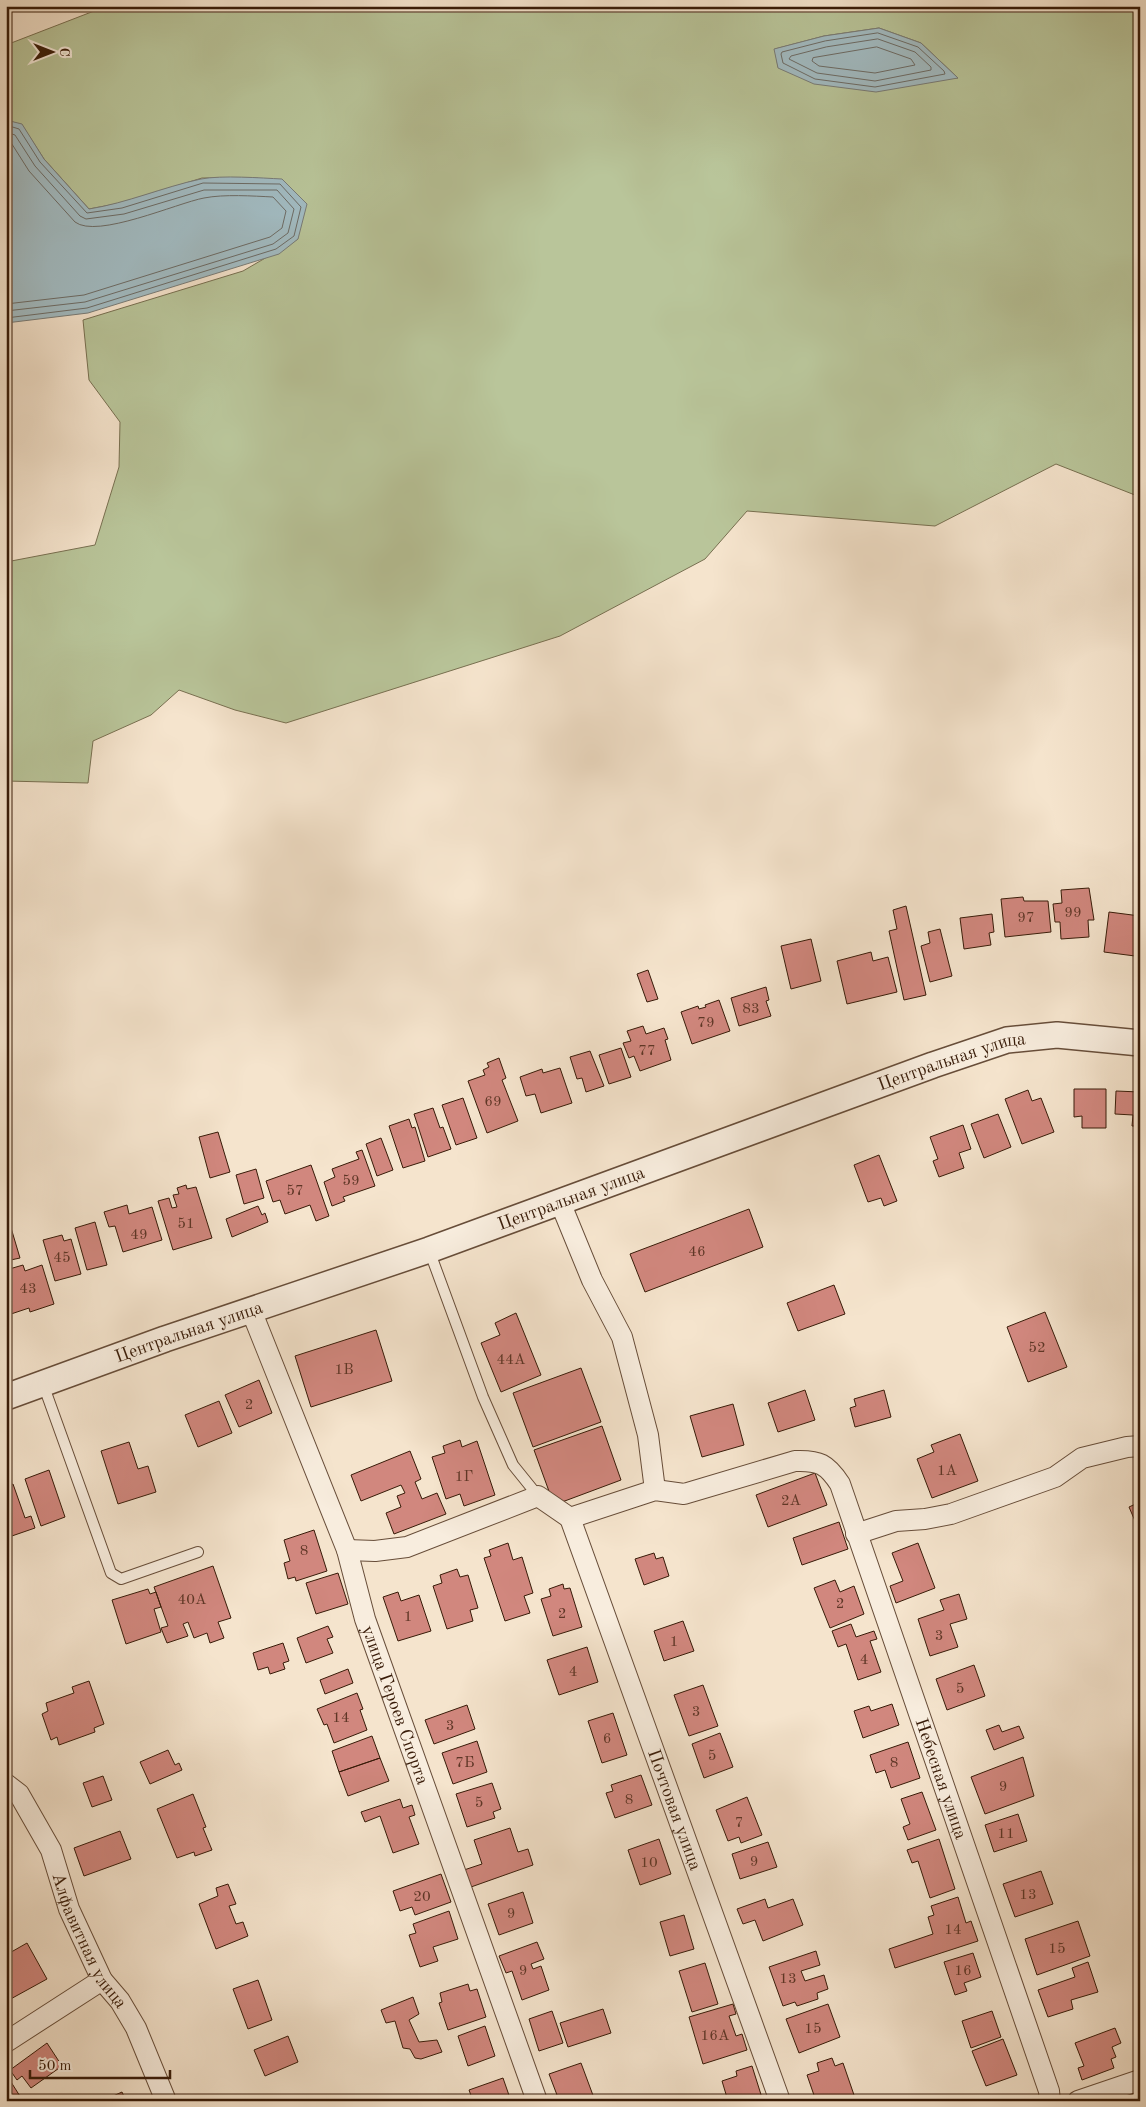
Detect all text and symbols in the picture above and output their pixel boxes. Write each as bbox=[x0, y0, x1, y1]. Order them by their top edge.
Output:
north arrow bbox=[28, 28, 78, 78]
text: С bbox=[57, 47, 71, 57]
house number: 99 bbox=[1064, 906, 1082, 921]
house number: 97 bbox=[1017, 911, 1035, 926]
house number: 83 bbox=[742, 1002, 760, 1017]
house number: 79 bbox=[697, 1016, 715, 1031]
street label: Центральная улица bbox=[876, 1030, 1027, 1094]
house number: 77 bbox=[638, 1044, 656, 1059]
house number: 69 bbox=[484, 1095, 502, 1110]
street label: Центральная улица bbox=[495, 1164, 647, 1234]
house number: 59 bbox=[342, 1174, 360, 1189]
house number: 57 bbox=[286, 1184, 304, 1199]
house number: 51 bbox=[177, 1217, 195, 1232]
house number: 49 bbox=[130, 1228, 148, 1243]
house number: 46 bbox=[688, 1245, 706, 1260]
house number: 45 bbox=[53, 1251, 71, 1266]
house number: 43 bbox=[19, 1282, 37, 1297]
street label: Центральная улица bbox=[113, 1299, 265, 1366]
house number: 52 bbox=[1028, 1341, 1046, 1356]
house number: 44А bbox=[497, 1353, 526, 1368]
house number: 1В bbox=[334, 1363, 354, 1378]
house number: 2 bbox=[245, 1398, 253, 1413]
house number: 1А bbox=[937, 1464, 958, 1479]
house number: 1Г bbox=[455, 1470, 473, 1485]
house number: 2А bbox=[781, 1494, 802, 1509]
house number: 8 bbox=[300, 1544, 308, 1559]
house number: 40А bbox=[178, 1593, 207, 1608]
house number: 2 bbox=[836, 1597, 844, 1612]
house number: 2 bbox=[558, 1607, 566, 1622]
house number: 1 bbox=[404, 1610, 412, 1625]
street label: улица Героев Спорта bbox=[358, 1623, 431, 1787]
house number: 3 bbox=[935, 1629, 943, 1644]
house number: 1 bbox=[670, 1635, 678, 1650]
house number: 4 bbox=[860, 1653, 868, 1668]
house number: 4 bbox=[569, 1665, 577, 1680]
house number: 5 bbox=[956, 1682, 964, 1697]
house number: 3 bbox=[692, 1705, 700, 1720]
house number: 14 bbox=[332, 1711, 350, 1726]
street label: Небесная улица bbox=[911, 1716, 970, 1842]
house number: 3 bbox=[446, 1719, 454, 1734]
house number: 6 bbox=[603, 1732, 611, 1747]
street label: Почтовая улица bbox=[644, 1747, 704, 1873]
house number: 5 bbox=[708, 1749, 716, 1764]
house number: 7Б bbox=[455, 1756, 475, 1771]
house number: 8 bbox=[890, 1756, 898, 1771]
house number: 9 bbox=[999, 1780, 1007, 1795]
house number: 8 bbox=[625, 1793, 633, 1808]
house number: 5 bbox=[475, 1796, 483, 1811]
house number: 7 bbox=[735, 1816, 743, 1831]
house number: 11 bbox=[997, 1827, 1015, 1842]
house number: 9 bbox=[750, 1855, 758, 1870]
house number: 10 bbox=[640, 1856, 658, 1871]
street label: Алфавитная улица bbox=[48, 1871, 130, 2012]
house number: 13 bbox=[1019, 1888, 1037, 1903]
house number: 20 bbox=[413, 1890, 431, 1905]
house number: 9 bbox=[507, 1907, 515, 1922]
house number: 14 bbox=[944, 1923, 962, 1938]
house number: 15 bbox=[1048, 1942, 1066, 1957]
house number: 9 bbox=[519, 1964, 527, 1979]
house number: 16 bbox=[954, 1964, 972, 1979]
house number: 13 bbox=[779, 1972, 797, 1987]
house number: 15 bbox=[804, 2022, 822, 2037]
house number: 16А bbox=[701, 2029, 730, 2044]
scale bar bbox=[30, 2047, 170, 2079]
text: 50 m bbox=[38, 2059, 72, 2074]

